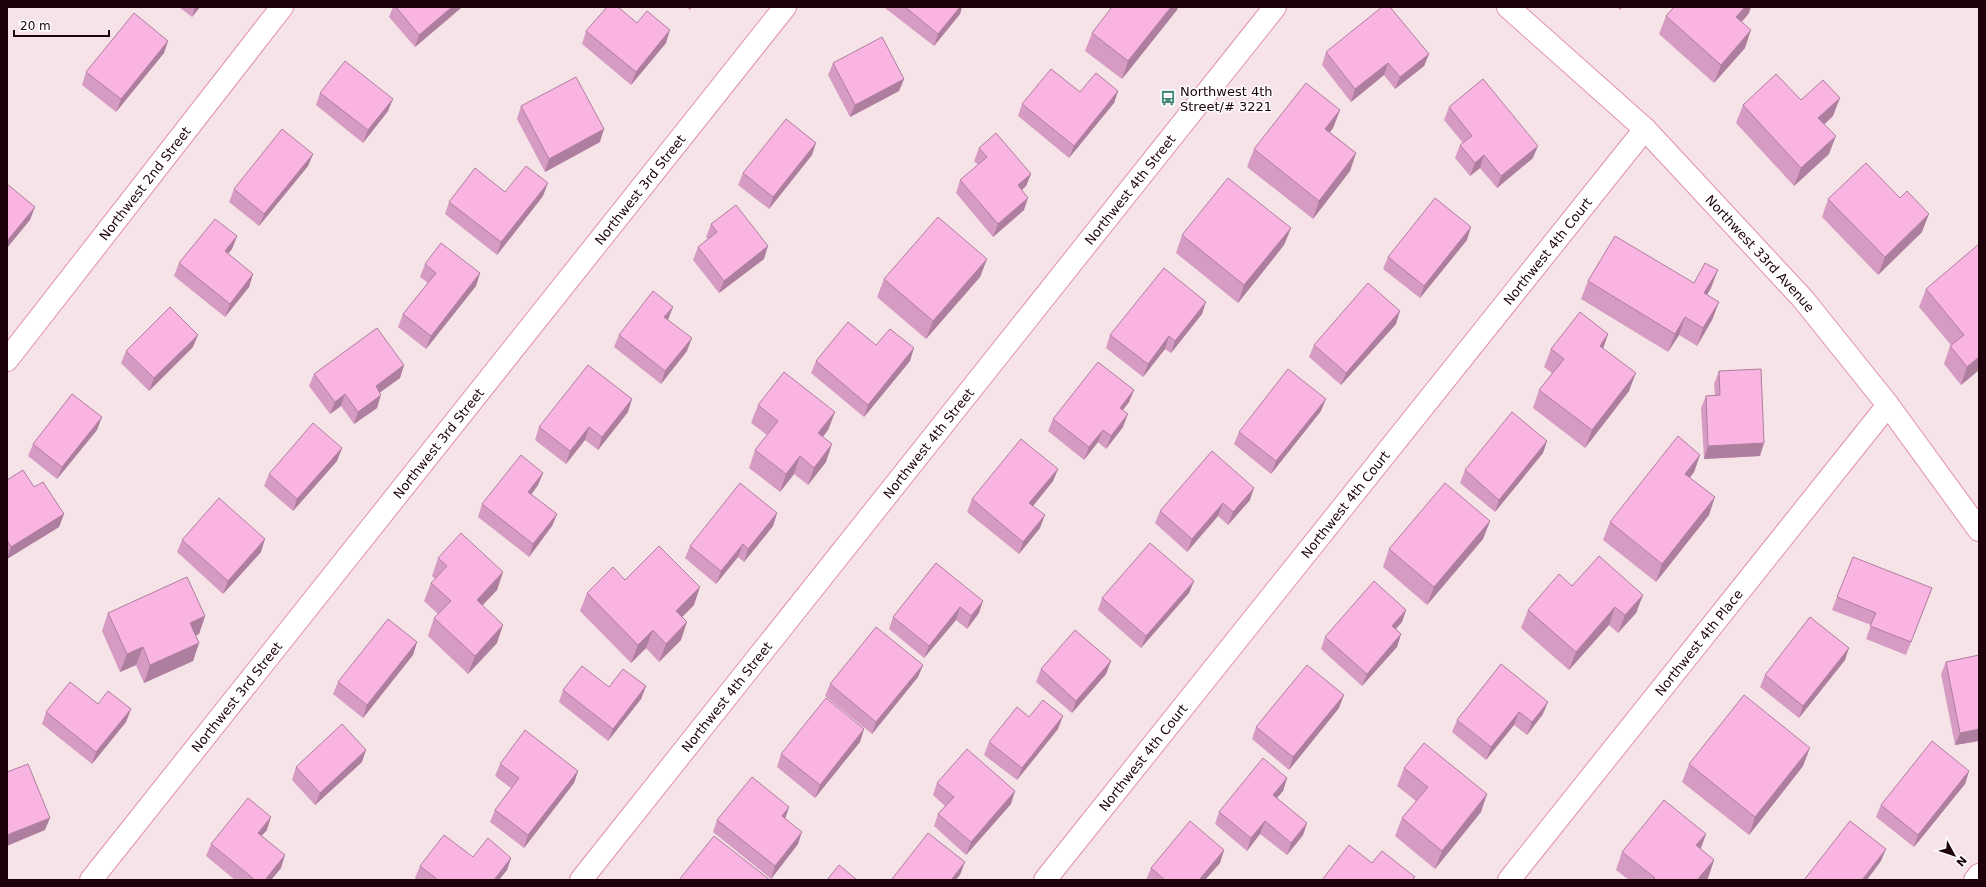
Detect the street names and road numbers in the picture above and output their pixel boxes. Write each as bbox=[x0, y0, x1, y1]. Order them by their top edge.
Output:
street label: Northwest 2nd Street bbox=[96, 124, 194, 243]
street label: Northwest 3rd Street bbox=[592, 132, 689, 248]
street label: Northwest 4th Street bbox=[1082, 132, 1179, 248]
street label: Northwest 33rd Avenue bbox=[1702, 192, 1817, 315]
street label: Northwest 4th Court bbox=[1501, 195, 1595, 308]
street label: Northwest 3rd Street bbox=[390, 385, 487, 502]
street label: Northwest 4th Street bbox=[880, 385, 977, 502]
street label: Northwest 4th Court bbox=[1298, 448, 1393, 561]
street label: Northwest 4th Place bbox=[1652, 587, 1746, 699]
street label: Northwest 3rd Street bbox=[189, 639, 285, 755]
street label: Northwest 4th Street bbox=[679, 639, 775, 755]
street label: Northwest 4th Court bbox=[1096, 701, 1191, 814]

